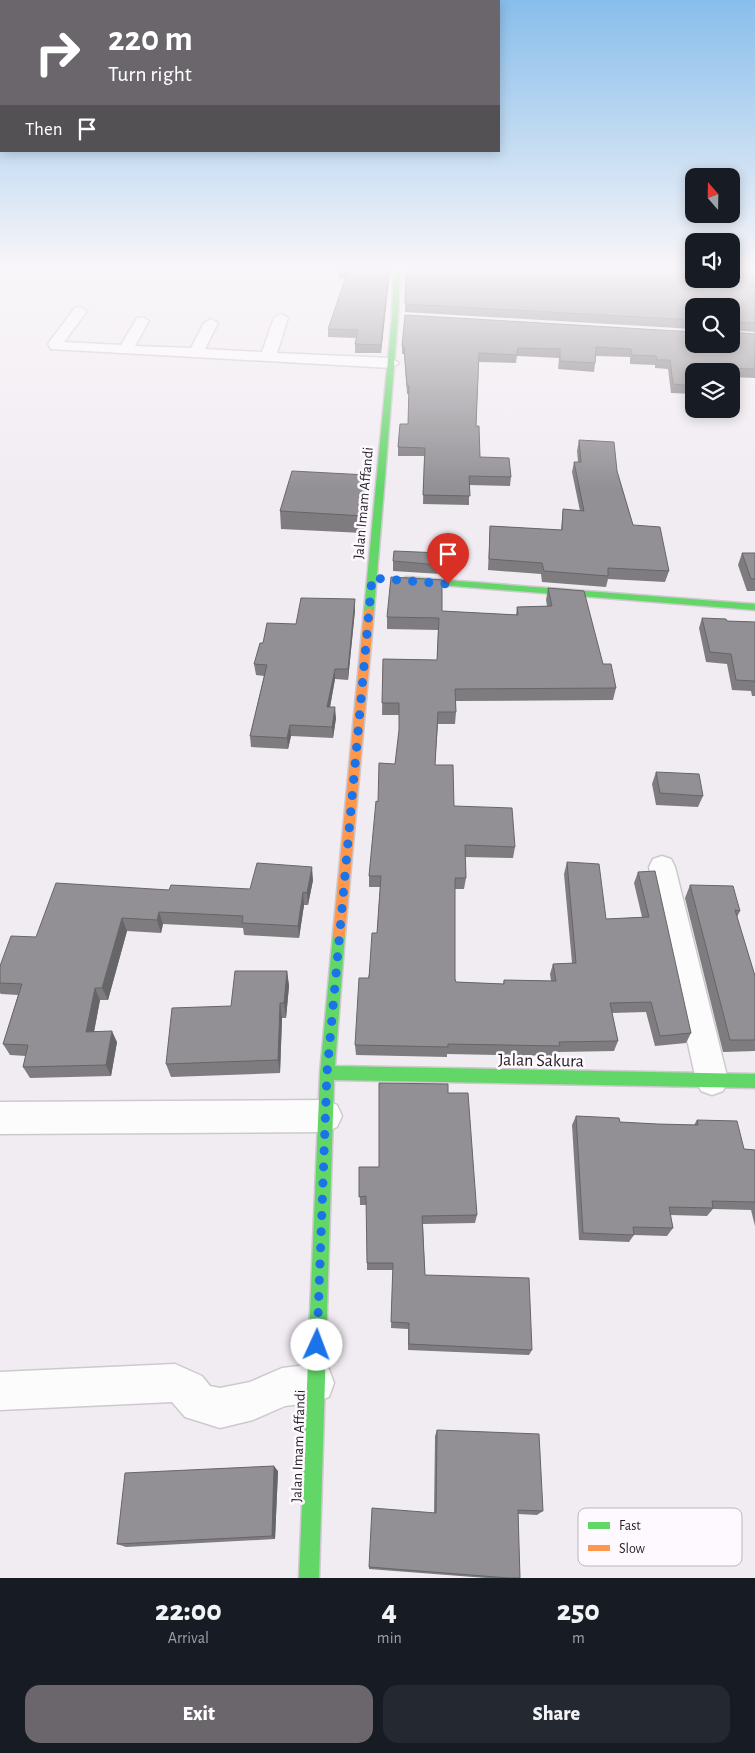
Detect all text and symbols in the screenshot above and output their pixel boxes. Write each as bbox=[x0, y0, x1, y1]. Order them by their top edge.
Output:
icon: right bbox=[25, 20, 90, 85]
text: 220 m bbox=[108, 22, 193, 57]
text: Turn right bbox=[108, 63, 192, 85]
icon: arrive bbox=[73, 115, 101, 143]
text: Then bbox=[25, 120, 63, 139]
north arrow bbox=[685, 168, 740, 222]
map controls bbox=[685, 168, 740, 418]
button: sound bbox=[685, 233, 740, 288]
button: search bbox=[685, 298, 740, 353]
button: layers bbox=[685, 363, 740, 418]
street label: Jalan Imam Affandi bbox=[351, 446, 376, 560]
pin bbox=[427, 533, 469, 584]
icon: arrive bbox=[434, 540, 462, 568]
street label: Jalan Sakura bbox=[498, 1051, 584, 1071]
position arrow bbox=[290, 1318, 342, 1370]
street label: Jalan Imam Affandi bbox=[289, 1389, 308, 1503]
legend bbox=[578, 1508, 742, 1566]
text: Fast bbox=[619, 1519, 641, 1533]
text: Slow bbox=[619, 1542, 646, 1556]
text: 22:00 bbox=[155, 1596, 222, 1626]
text: 4 bbox=[382, 1596, 397, 1626]
text: 250 bbox=[557, 1596, 600, 1626]
text: Arrival bbox=[168, 1630, 209, 1646]
text: min bbox=[377, 1630, 402, 1646]
text: m bbox=[572, 1630, 585, 1646]
button: Exit bbox=[25, 1685, 373, 1743]
button: Share bbox=[383, 1685, 730, 1743]

